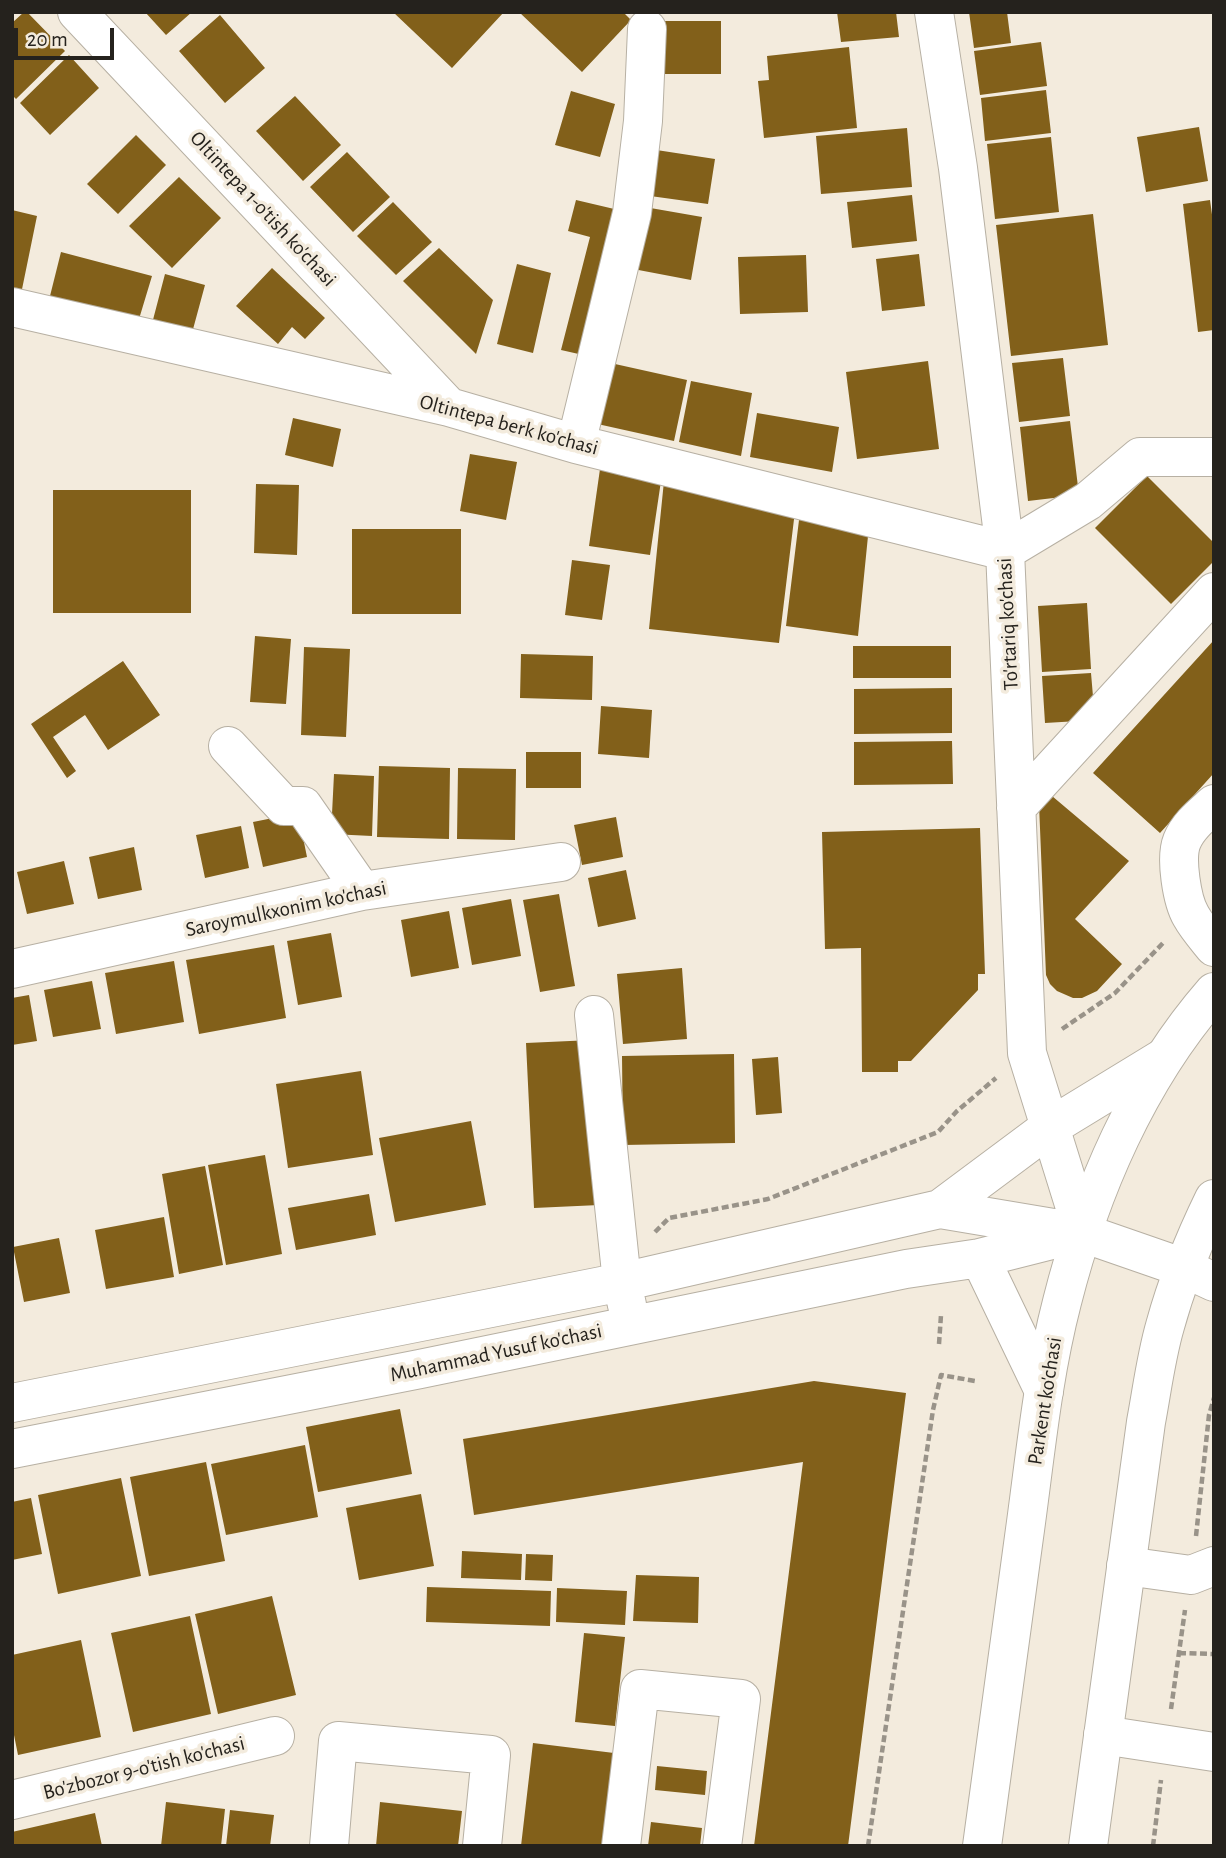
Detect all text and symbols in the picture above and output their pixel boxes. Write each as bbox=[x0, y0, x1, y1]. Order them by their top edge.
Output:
scale bar bbox=[18, 14, 117, 58]
text: 20 m bbox=[27, 29, 68, 50]
street label: Oltintepa 1-o'tish ko'chasi bbox=[184, 126, 342, 292]
street label: Oltintepa berk ko'chasi bbox=[417, 389, 601, 461]
street label: To'rtariq ko'chasi bbox=[992, 557, 1024, 691]
street label: Saroymulkxonim ko'chasi bbox=[183, 875, 389, 943]
street label: Muhammad Yusuf ko'chasi bbox=[388, 1318, 604, 1388]
street label: Parkent ko'chasi bbox=[1022, 1335, 1068, 1467]
street label: Bo'zbozor 9-o'tish ko'chasi bbox=[41, 1731, 247, 1805]

